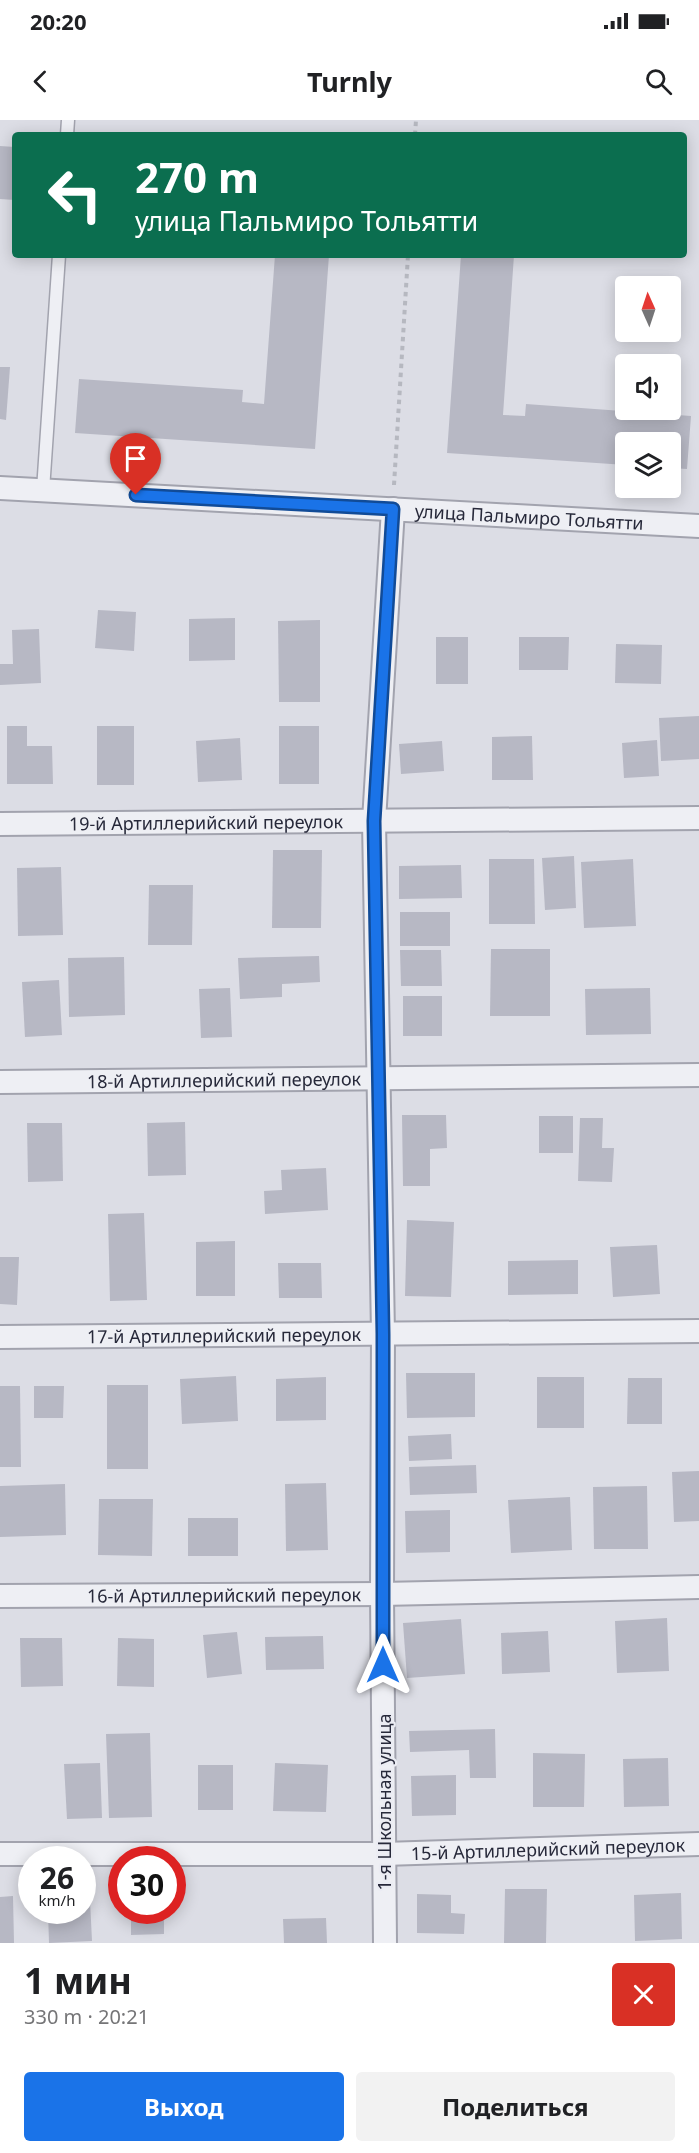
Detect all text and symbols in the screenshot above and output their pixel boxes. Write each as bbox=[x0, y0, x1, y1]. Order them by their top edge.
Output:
text: 20:20 bbox=[30, 6, 87, 36]
text: Turnly bbox=[307, 63, 392, 100]
icon: back bbox=[24, 65, 57, 98]
icon: search bbox=[642, 65, 675, 98]
text: 270 m bbox=[135, 148, 259, 205]
icon: left bbox=[36, 156, 114, 234]
text: улица Пальмиро Тольятти bbox=[135, 202, 478, 239]
north arrow bbox=[615, 276, 681, 342]
map controls bbox=[615, 276, 681, 498]
button: sound bbox=[615, 354, 681, 420]
button: layers bbox=[615, 432, 681, 498]
pin bbox=[110, 433, 161, 495]
icon: arrive bbox=[119, 442, 152, 475]
street label: улица Пальмиро Тольятти bbox=[414, 499, 644, 535]
street label: 19-й Артиллерийский переулок bbox=[69, 809, 344, 835]
street label: 18-й Артиллерийский переулок bbox=[87, 1066, 362, 1093]
street label: 17-й Артиллерийский переулок bbox=[87, 1322, 362, 1348]
street label: 16-й Артиллерийский переулок bbox=[87, 1582, 362, 1608]
position arrow bbox=[351, 1633, 415, 1697]
street label: 1-я Школьная улица bbox=[372, 1713, 396, 1891]
street label: 15-й Артиллерийский переулок bbox=[410, 1832, 686, 1865]
speed limit sign: 30 bbox=[108, 1846, 186, 1924]
text: 26 bbox=[40, 1857, 74, 1898]
text: km/h bbox=[39, 1890, 75, 1910]
text: 1 мин bbox=[24, 1956, 132, 2005]
button: close bbox=[612, 1963, 675, 2026]
text: 330 m · 20:21 bbox=[24, 2003, 149, 2030]
button: Выход bbox=[24, 2072, 344, 2141]
button: Поделиться bbox=[356, 2072, 675, 2141]

